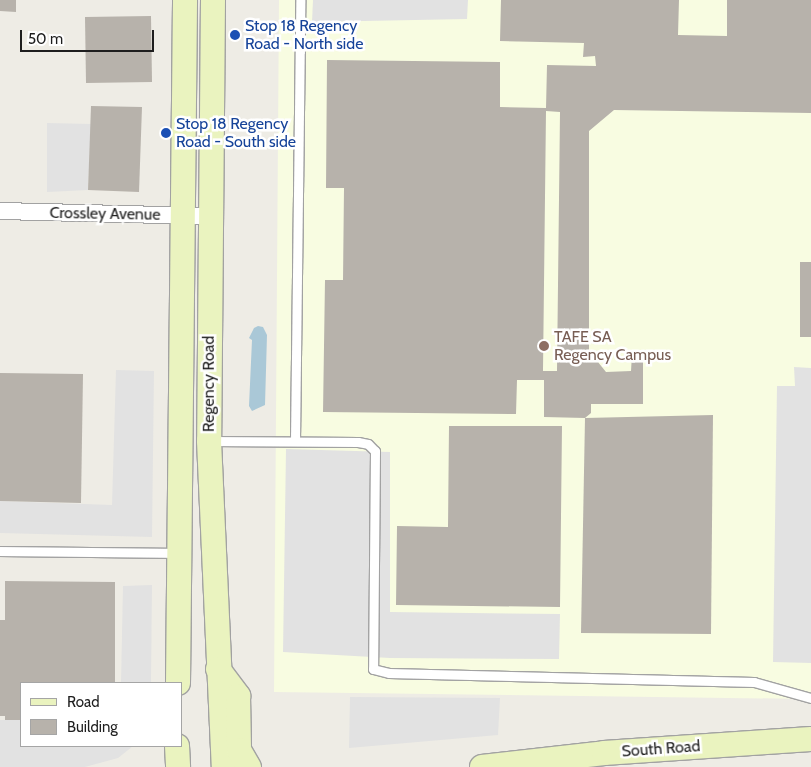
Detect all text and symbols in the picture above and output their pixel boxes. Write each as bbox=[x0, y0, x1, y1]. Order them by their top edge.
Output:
place label: Stop 18 Regency Road - North side bbox=[245, 16, 363, 54]
scale bar bbox=[22, 20, 156, 52]
marker: Stop 18 Regency Road - North side bbox=[229, 29, 241, 41]
text: 50 m bbox=[28, 30, 63, 48]
place label: Stop 18 Regency Road - South side bbox=[176, 114, 296, 152]
marker: Stop 18 Regency Road - South side bbox=[160, 127, 172, 139]
street label: Crossley Avenue bbox=[49, 203, 161, 225]
place label: TAFE SA Regency Campus bbox=[554, 327, 671, 365]
street label: Regency Road bbox=[199, 336, 219, 432]
marker: TAFE SA Regency Campus bbox=[538, 340, 550, 352]
legend bbox=[20, 682, 182, 747]
text: Road bbox=[67, 693, 100, 711]
text: Building bbox=[67, 718, 118, 736]
street label: South Road bbox=[621, 737, 701, 761]

